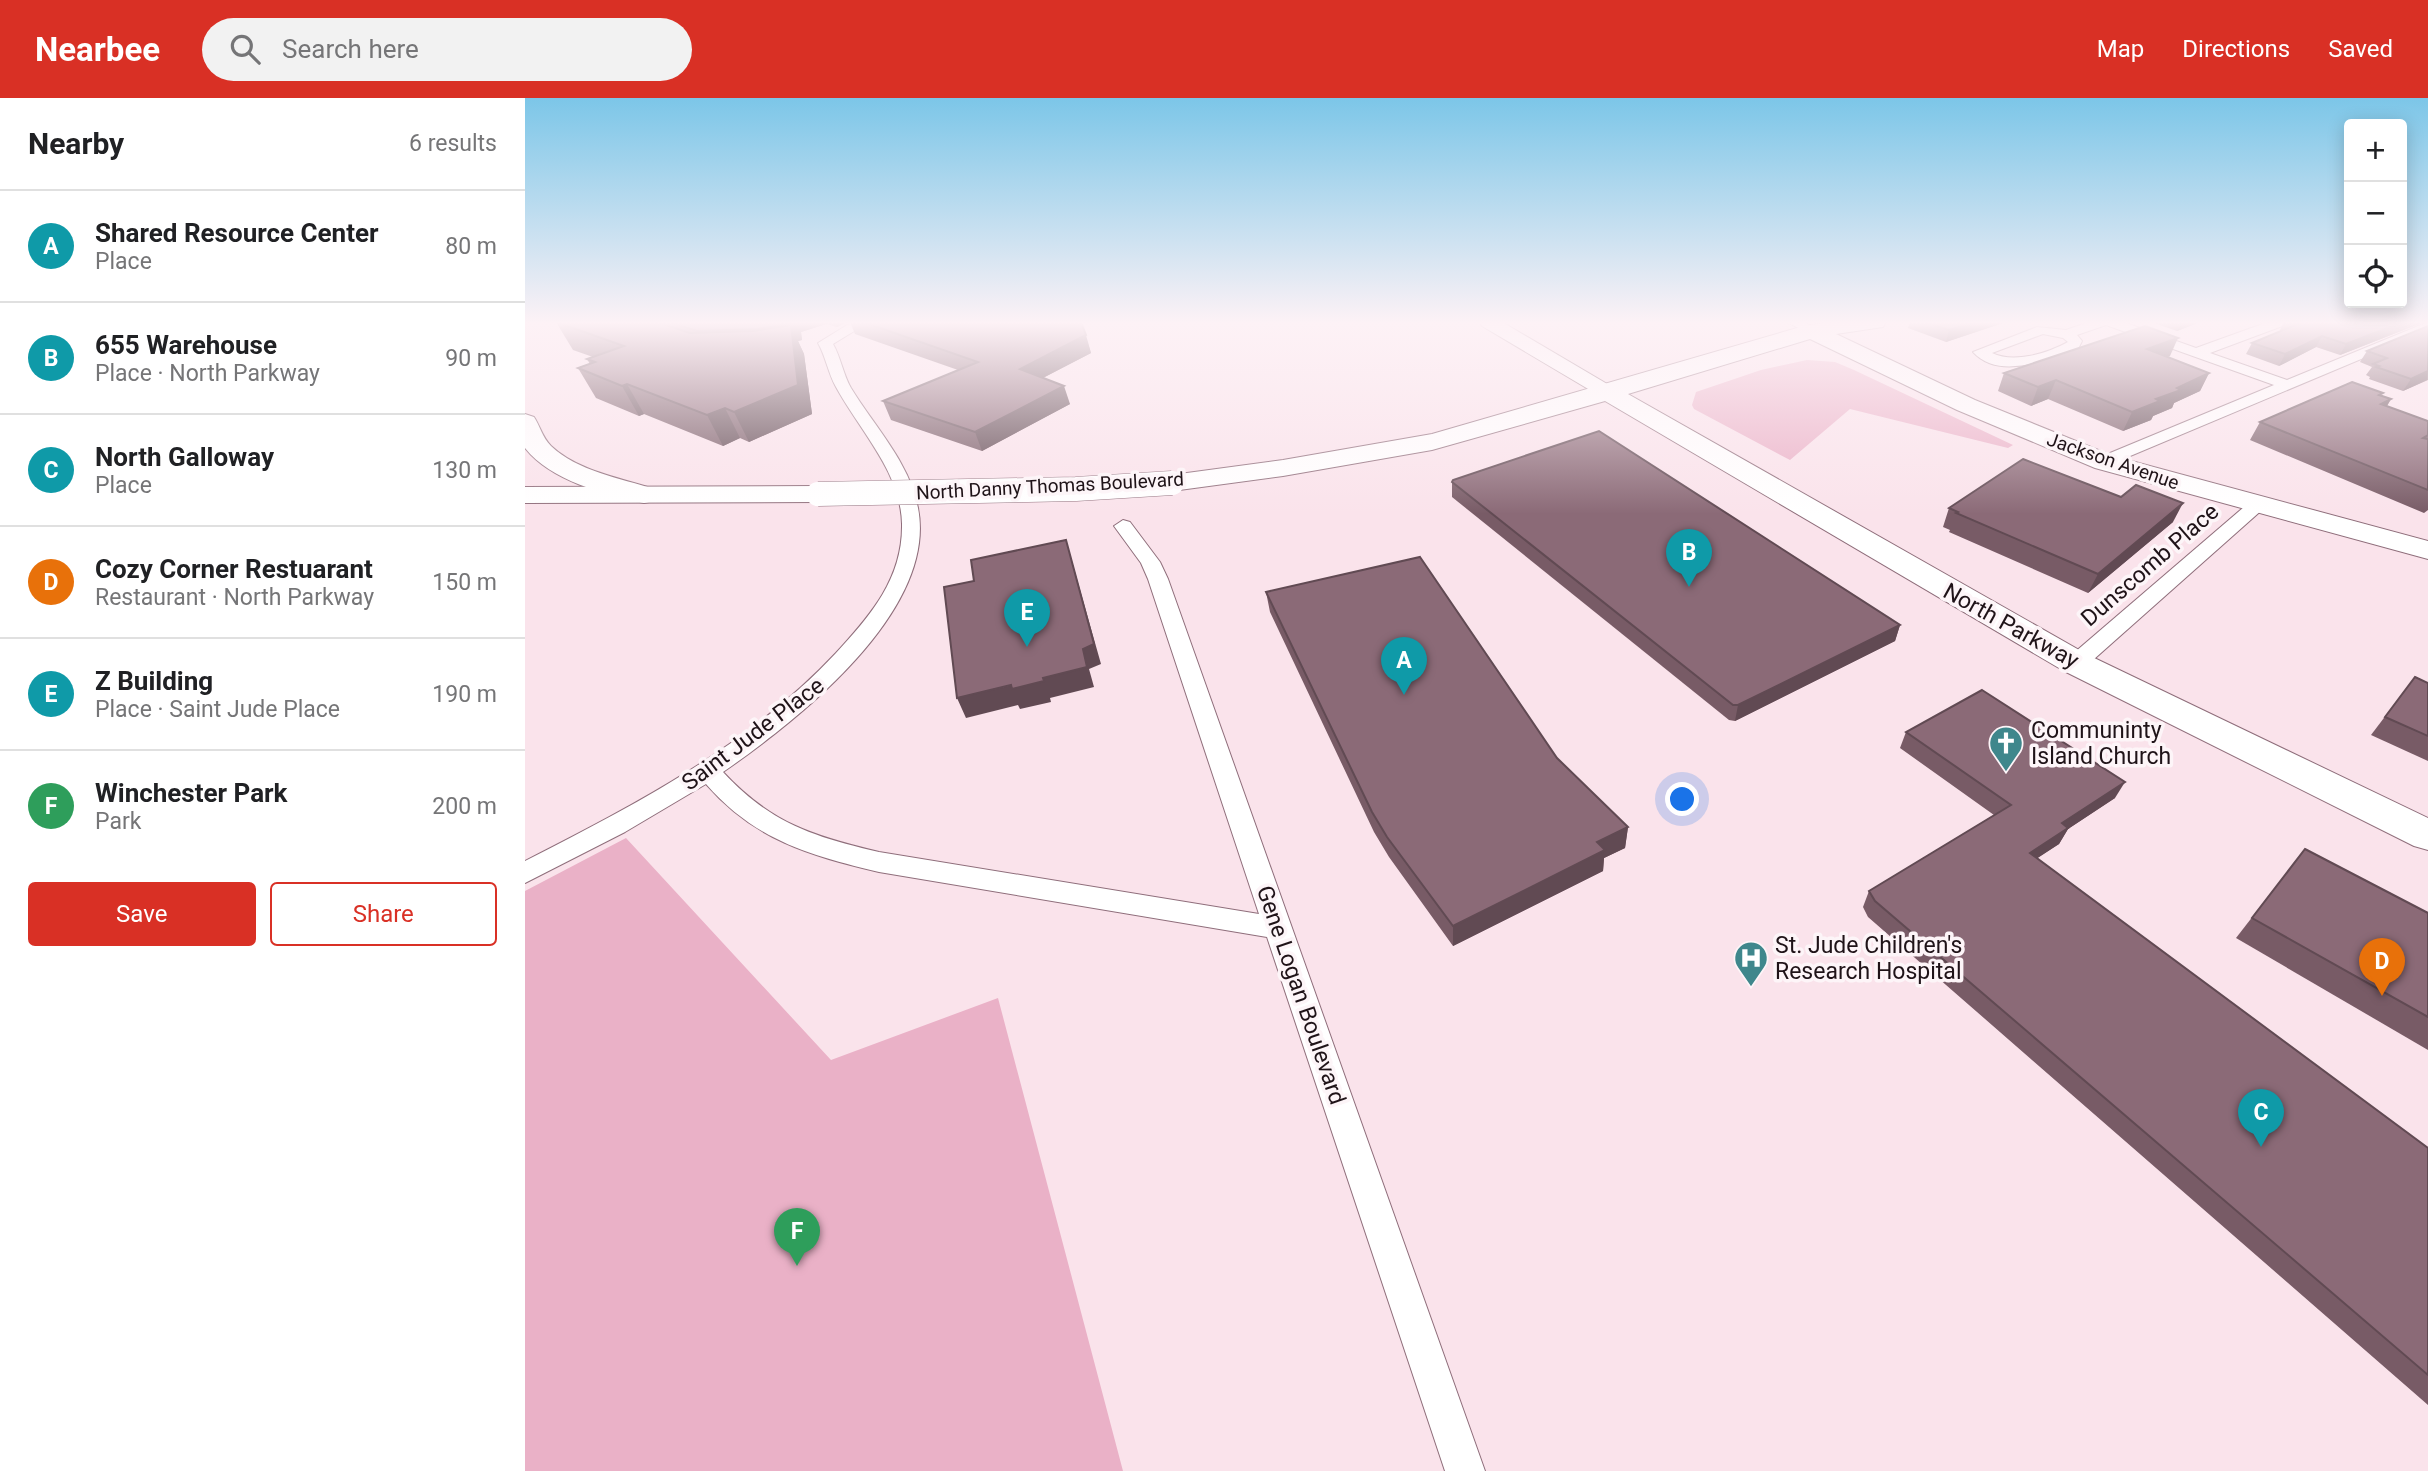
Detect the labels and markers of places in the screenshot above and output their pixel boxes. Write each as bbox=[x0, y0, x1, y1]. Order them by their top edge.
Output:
pin: B bbox=[1666, 529, 1712, 587]
pin: E bbox=[1004, 589, 1050, 647]
pin: A bbox=[1381, 637, 1427, 695]
place label: Communinty Island Church bbox=[2031, 717, 2171, 770]
church icon: Communinty Island Church bbox=[1987, 724, 2025, 773]
place label: St. Jude Children's Research Hospital bbox=[1775, 932, 1962, 985]
pin: D bbox=[2359, 938, 2405, 996]
hospital icon: St. Jude Children's Research Hospital bbox=[1732, 939, 1770, 988]
pin: C bbox=[2238, 1089, 2284, 1147]
pin: F bbox=[774, 1208, 820, 1266]

